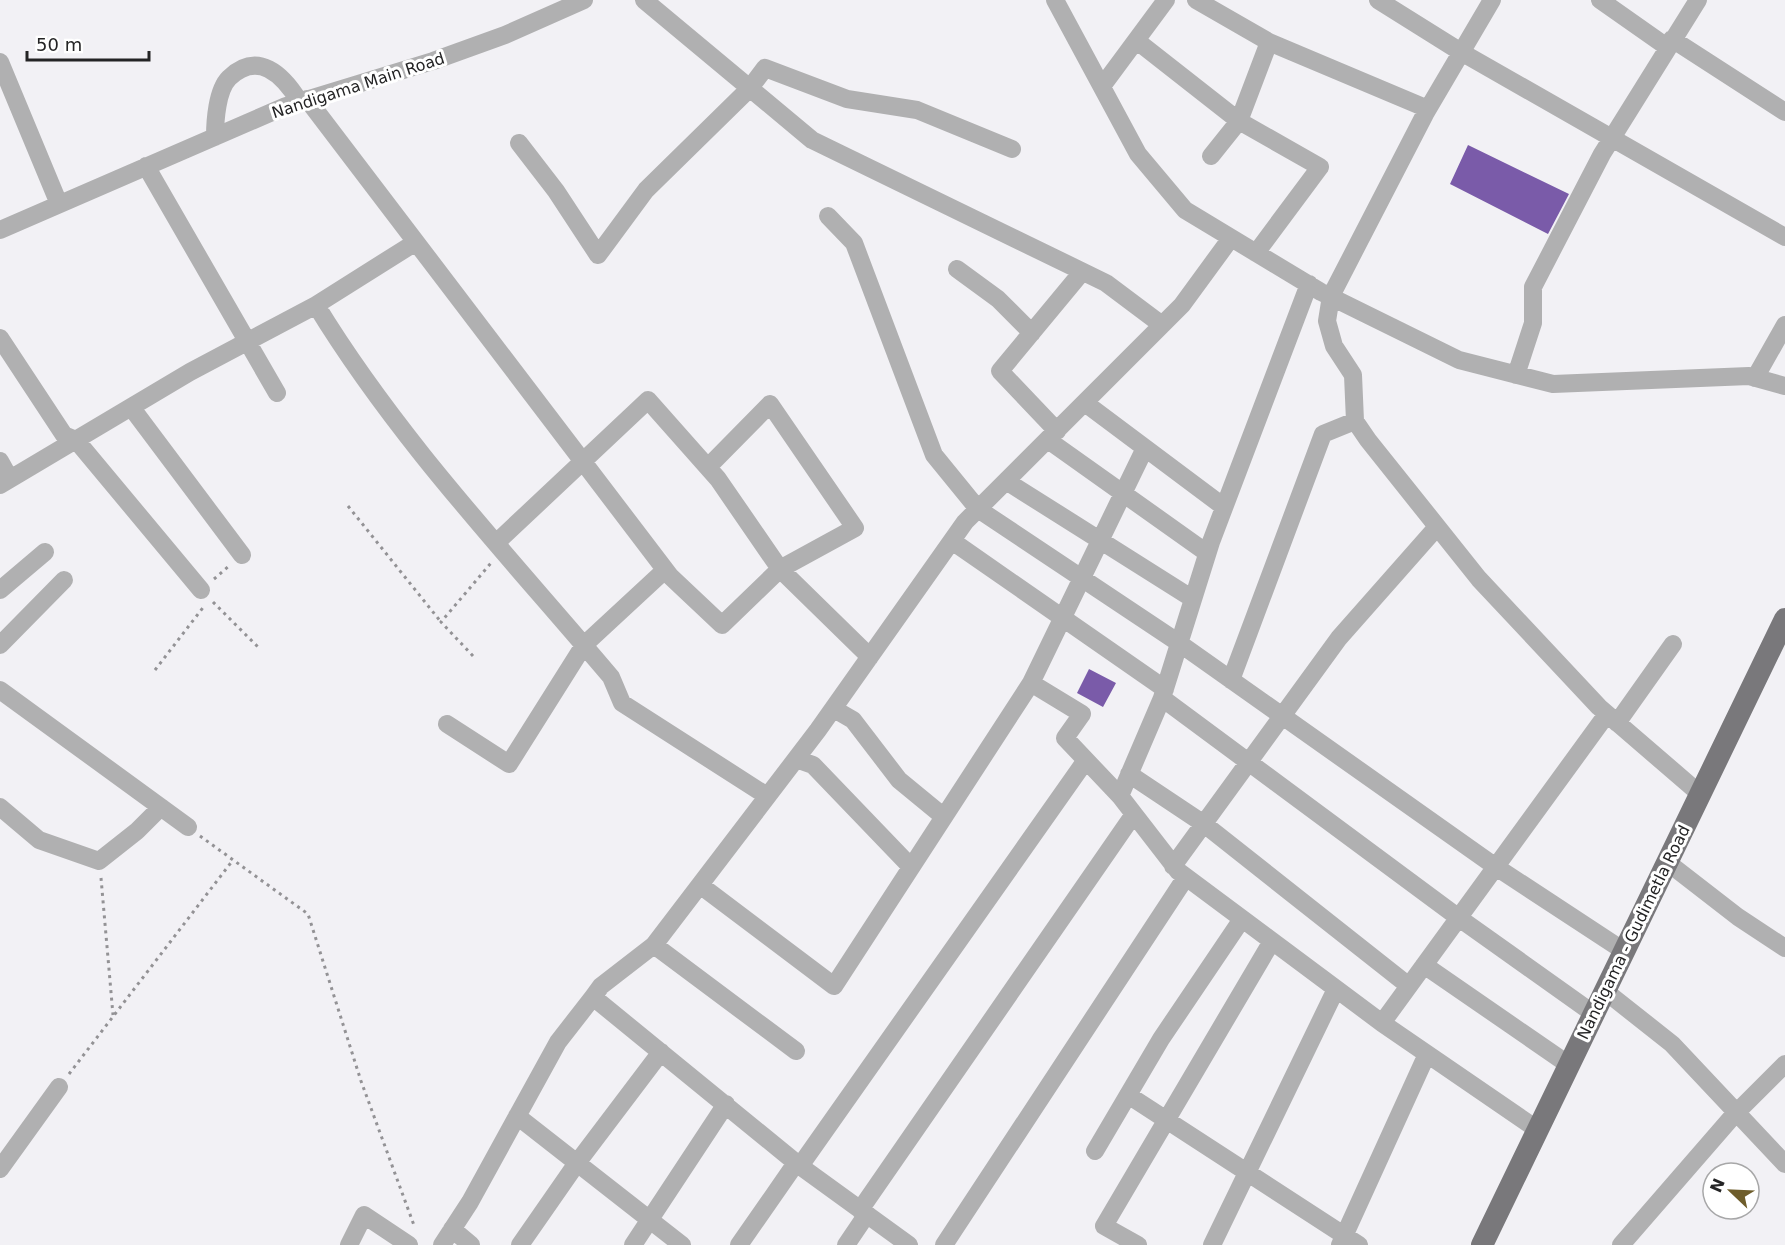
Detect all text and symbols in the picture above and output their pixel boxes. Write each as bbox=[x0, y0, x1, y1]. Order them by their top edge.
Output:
scale bar bbox=[27, 24, 148, 62]
text: 50 m bbox=[36, 34, 82, 55]
street label: Nandigama Main Road bbox=[269, 49, 447, 122]
street label: Nandigama - Gudimetla Road bbox=[1573, 822, 1694, 1043]
north arrow bbox=[1701, 1161, 1761, 1221]
text: N bbox=[1706, 1175, 1729, 1195]

